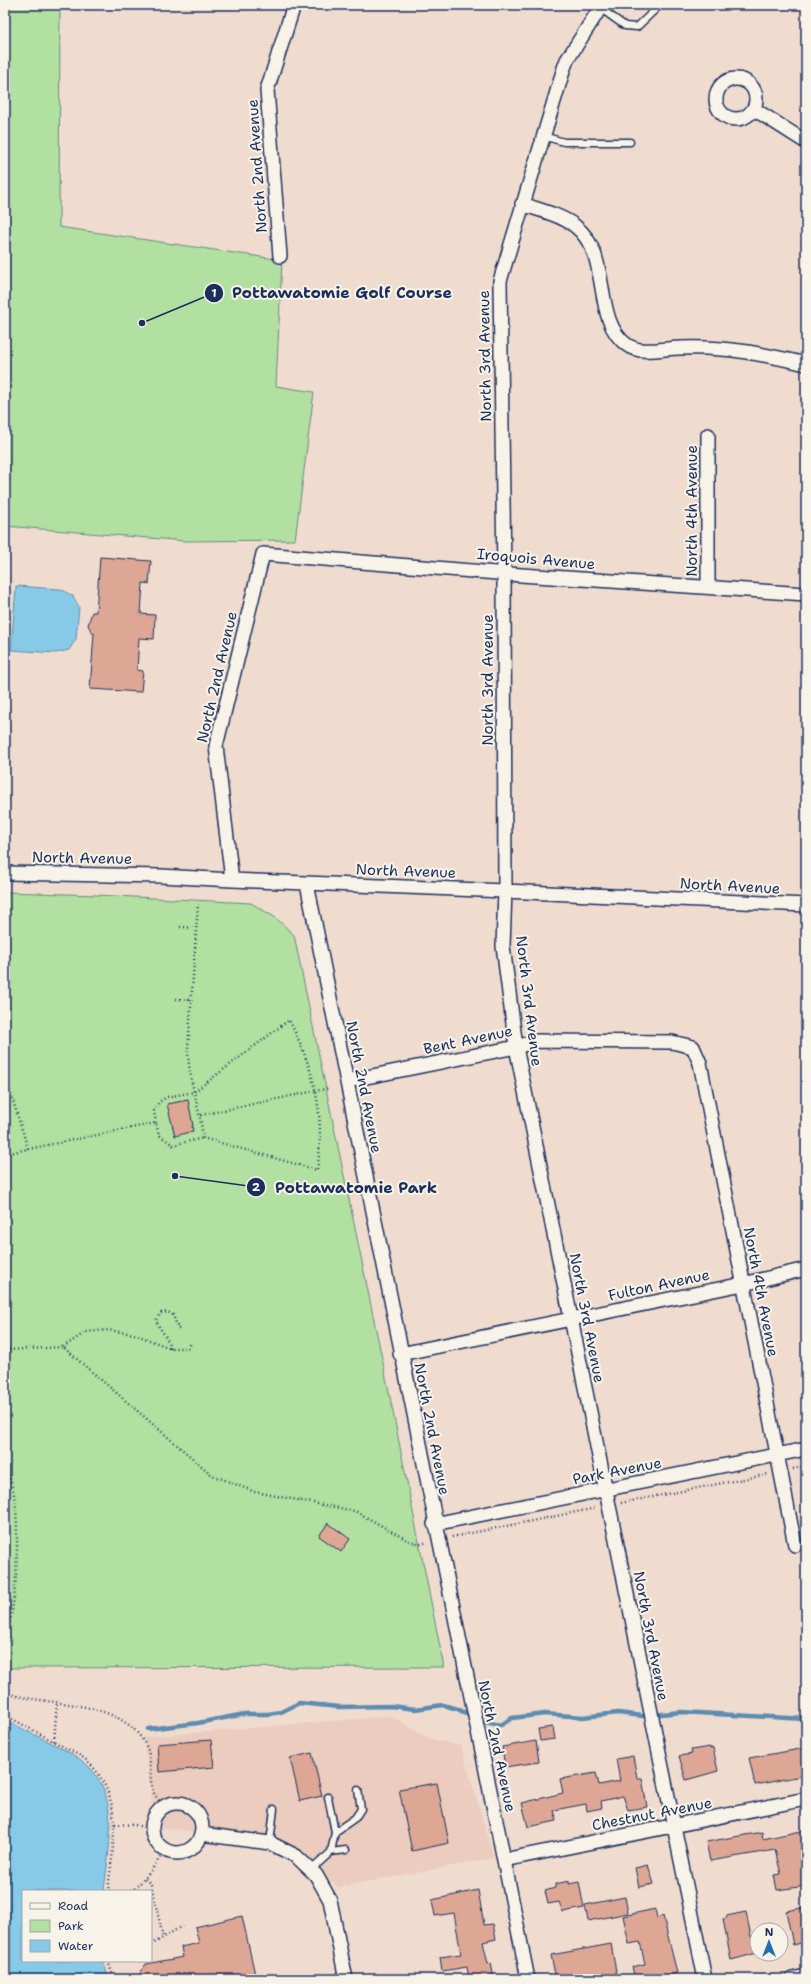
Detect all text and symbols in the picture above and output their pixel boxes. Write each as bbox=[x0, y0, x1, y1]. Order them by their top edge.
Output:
street label: North 2nd Avenue bbox=[242, 98, 272, 234]
callout: Pottawatomie Golf Course bbox=[204, 279, 460, 307]
text: Pottawatomie Golf Course bbox=[232, 282, 452, 303]
text: 1 bbox=[211, 285, 217, 301]
street label: North 3rd Avenue bbox=[474, 290, 496, 422]
street label: North 4th Avenue bbox=[682, 445, 702, 577]
street label: Iroquois Avenue bbox=[476, 544, 596, 574]
street label: North 2nd Avenue bbox=[192, 609, 242, 745]
street label: North 3rd Avenue bbox=[478, 614, 498, 746]
street label: North Avenue bbox=[32, 847, 132, 869]
street label: North Avenue bbox=[355, 859, 457, 883]
street label: North Avenue bbox=[679, 873, 781, 899]
street label: North 3rd Avenue bbox=[511, 934, 547, 1068]
street label: North 2nd Avenue bbox=[341, 1019, 387, 1155]
street label: Bent Avenue bbox=[422, 1021, 514, 1059]
callout: Pottawatomie Park bbox=[246, 1173, 445, 1201]
text: Pottawatomie Park bbox=[275, 1177, 437, 1198]
text: 2 bbox=[252, 1179, 261, 1195]
street label: North 4th Avenue bbox=[739, 1225, 783, 1359]
street label: North 3rd Avenue bbox=[565, 1251, 609, 1385]
street label: Fulton Avenue bbox=[606, 1264, 712, 1306]
street label: North 2nd Avenue bbox=[409, 1361, 455, 1497]
street label: Park Avenue bbox=[571, 1453, 663, 1489]
street label: North 3rd Avenue bbox=[629, 1569, 673, 1703]
street label: North 2nd Avenue bbox=[473, 1678, 521, 1814]
street label: Chestnut Avenue bbox=[590, 1793, 714, 1835]
legend bbox=[22, 1890, 152, 1962]
text: Road bbox=[58, 1898, 89, 1914]
text: Park bbox=[58, 1918, 84, 1934]
north arrow bbox=[749, 1922, 789, 1962]
text: N bbox=[765, 1925, 774, 1940]
text: Water bbox=[58, 1938, 94, 1954]

